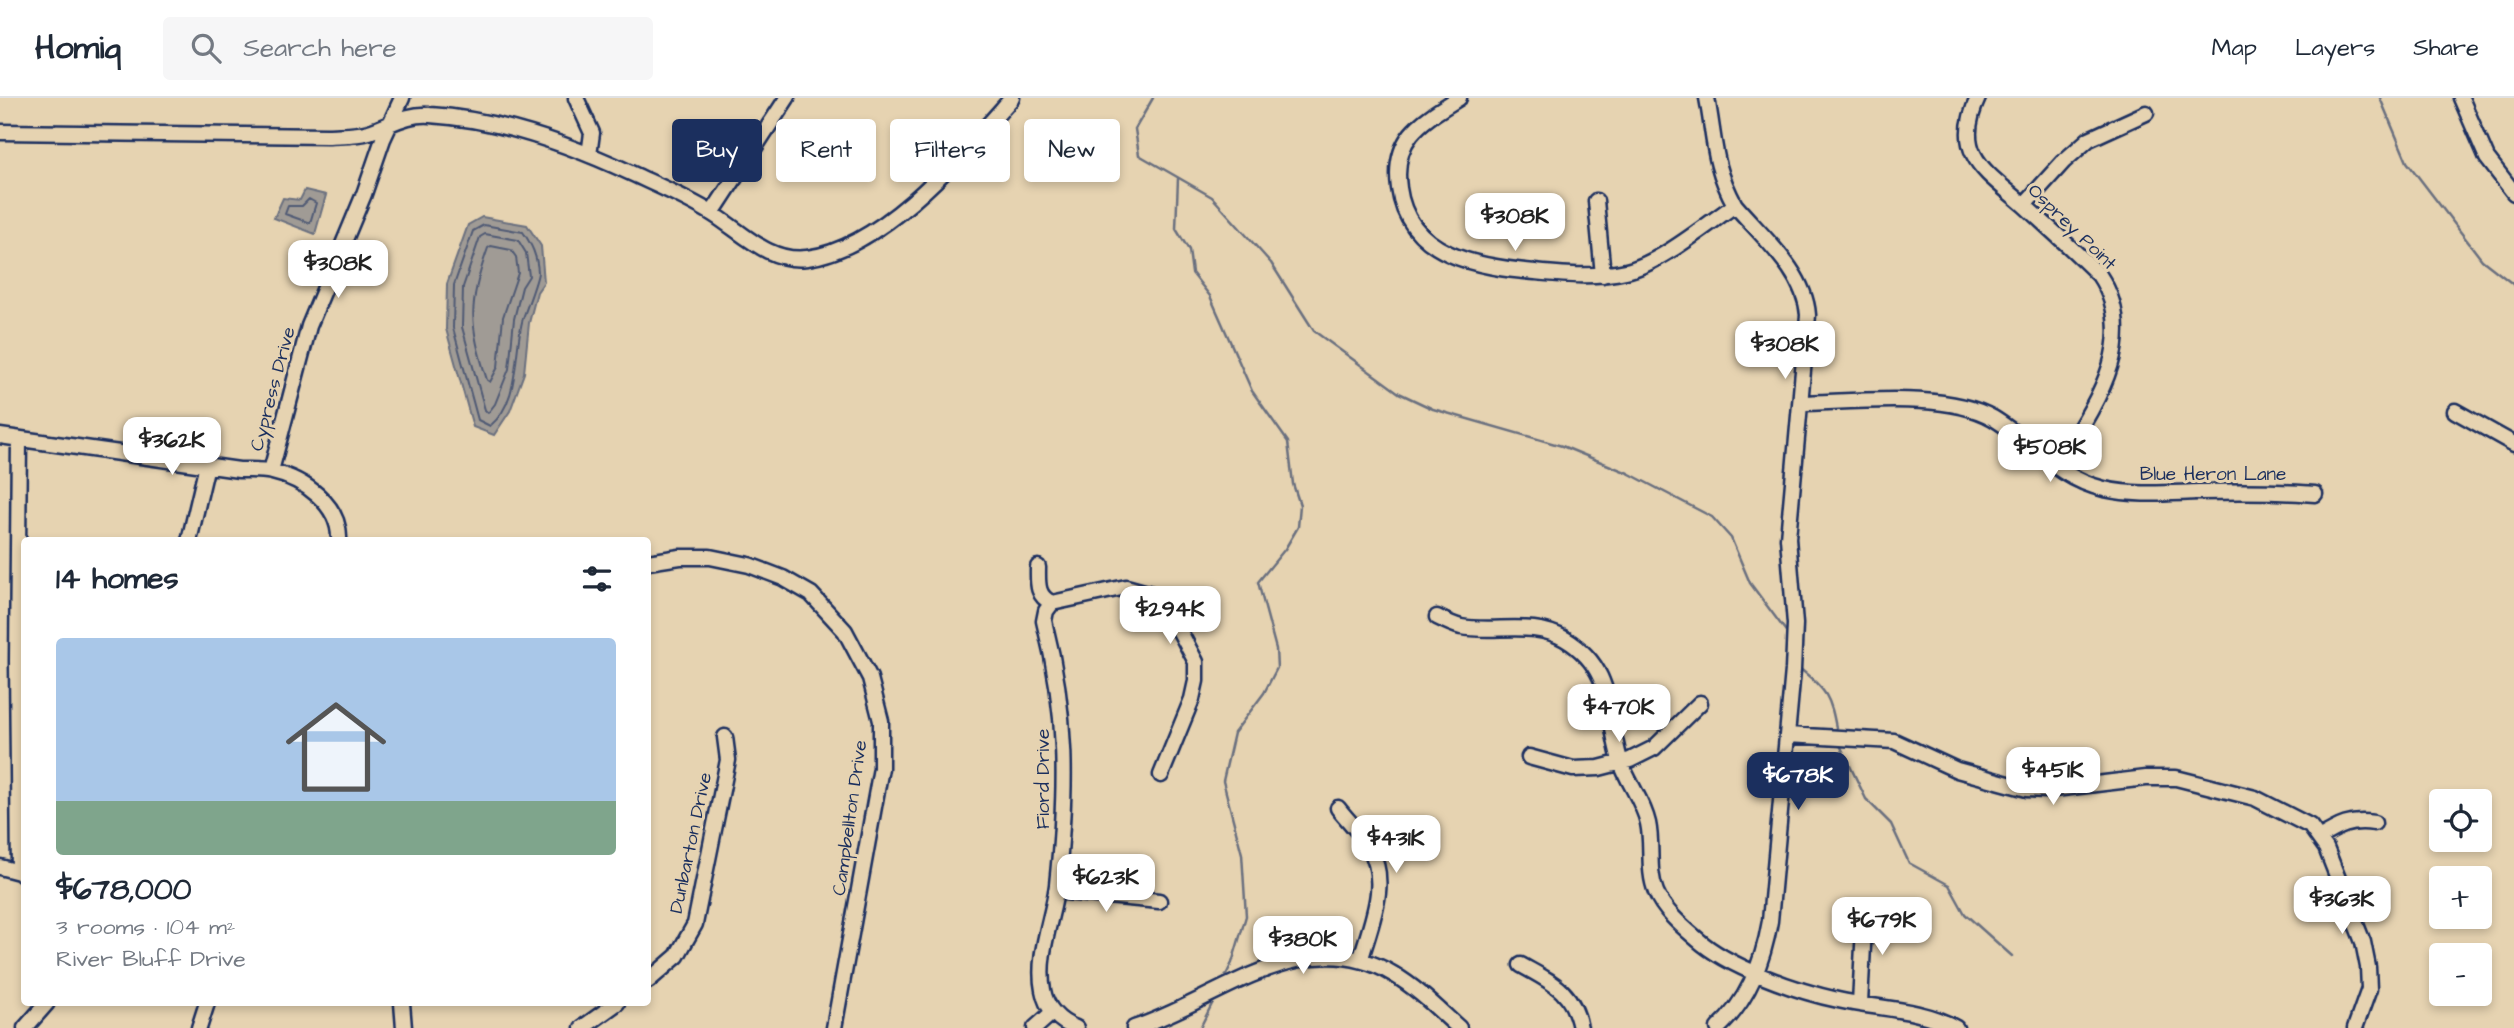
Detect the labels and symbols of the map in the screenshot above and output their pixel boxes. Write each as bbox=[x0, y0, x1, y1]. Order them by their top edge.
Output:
street label: Osprey Point bbox=[2021, 178, 2123, 277]
pin: $308K bbox=[1466, 194, 1564, 253]
pin: $308K bbox=[289, 240, 387, 300]
pin: $308K bbox=[1736, 322, 1834, 381]
street label: Cypress Drive bbox=[243, 324, 304, 454]
pin: $362K bbox=[123, 418, 221, 477]
pin: $508K bbox=[2001, 424, 2099, 484]
street label: Blue Heron Lane bbox=[2140, 461, 2286, 488]
pin: $294K bbox=[1121, 587, 1219, 646]
pin: $470K bbox=[1570, 684, 1668, 744]
street label: Fiord Drive bbox=[1030, 729, 1057, 829]
street label: Campbellton Drive bbox=[826, 739, 874, 897]
pin: $451K bbox=[2004, 748, 2102, 807]
pin: $678K bbox=[1749, 752, 1847, 812]
street label: Dunbarton Drive bbox=[663, 770, 719, 916]
pin: $431K bbox=[1347, 816, 1445, 875]
pin: $623K bbox=[1057, 854, 1155, 914]
pin: $363K bbox=[2293, 876, 2391, 936]
pin: $679K bbox=[1833, 898, 1931, 957]
pin: $380K bbox=[1254, 916, 1352, 976]

